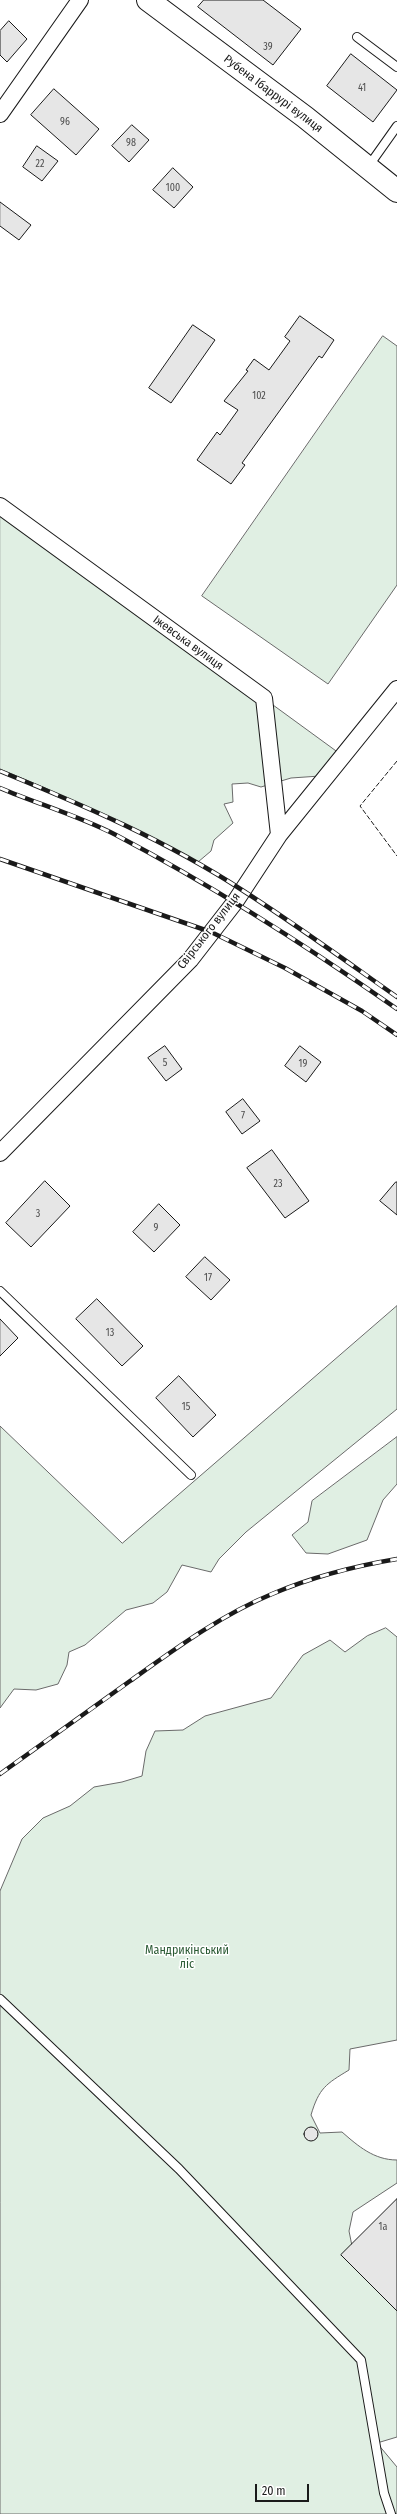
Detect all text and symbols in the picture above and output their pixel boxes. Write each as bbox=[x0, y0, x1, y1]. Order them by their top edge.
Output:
house number: 39 bbox=[263, 41, 273, 53]
street label: Рубена Ібаррурі вулиця bbox=[221, 52, 325, 136]
house number: 41 bbox=[358, 82, 366, 94]
house number: 96 bbox=[60, 116, 70, 128]
house number: 98 bbox=[126, 137, 136, 149]
house number: 22 bbox=[36, 158, 44, 170]
house number: 100 bbox=[166, 182, 180, 194]
house number: 102 bbox=[252, 390, 266, 402]
street label: Іжевська вулиця bbox=[150, 613, 226, 673]
street label: Свірського вулиця bbox=[175, 890, 243, 972]
house number: 5 bbox=[163, 1057, 167, 1069]
house number: 19 bbox=[299, 1058, 307, 1070]
house number: 7 bbox=[241, 1110, 245, 1122]
house number: 23 bbox=[274, 1178, 282, 1190]
house number: 3 bbox=[36, 1208, 40, 1220]
house number: 9 bbox=[154, 1222, 158, 1234]
house number: 17 bbox=[204, 1272, 212, 1284]
house number: 13 bbox=[106, 1327, 114, 1339]
house number: 15 bbox=[182, 1401, 190, 1413]
park label: Мандрикінський ліс bbox=[145, 1944, 229, 1972]
house number: 1а bbox=[379, 2221, 387, 2233]
scale bar bbox=[257, 2476, 311, 2502]
text: 20 m bbox=[262, 2484, 286, 2498]

